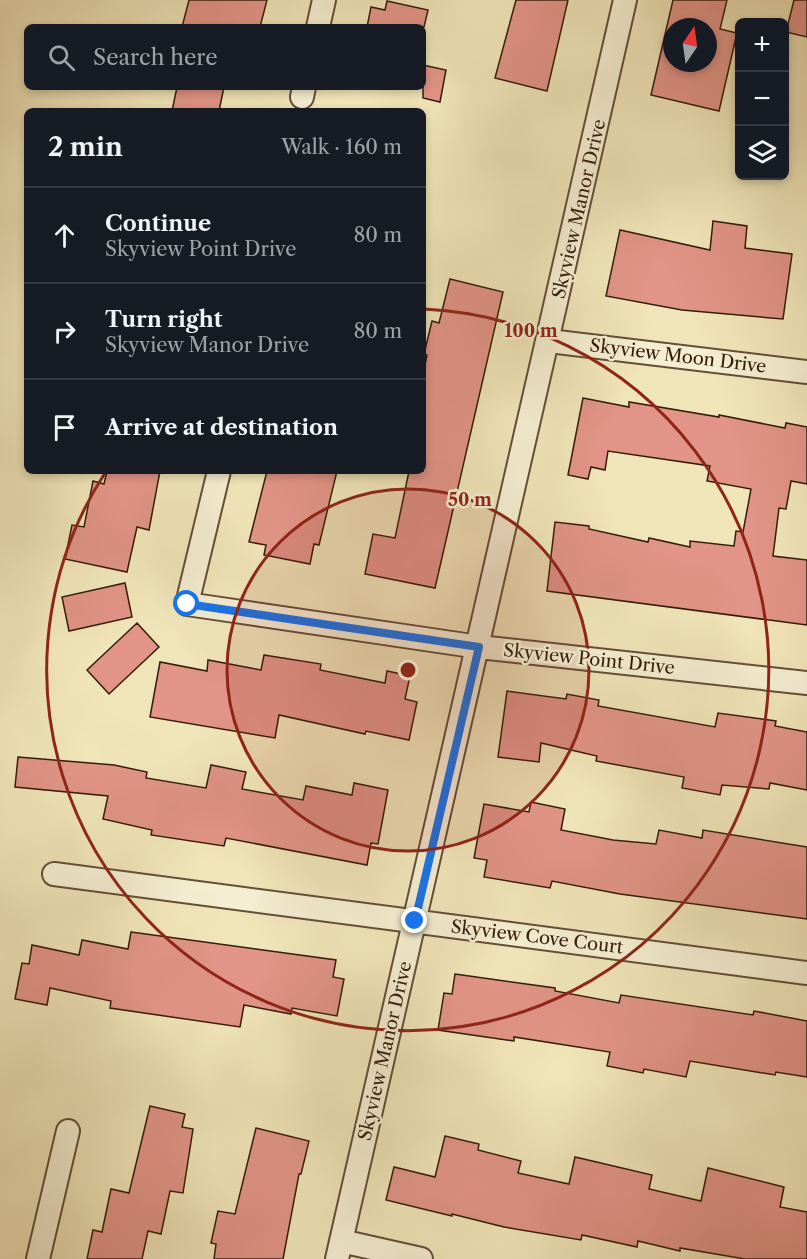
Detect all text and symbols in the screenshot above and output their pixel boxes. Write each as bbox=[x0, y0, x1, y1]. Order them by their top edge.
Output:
north arrow bbox=[663, 18, 717, 72]
map controls bbox=[735, 18, 789, 180]
button: + bbox=[735, 18, 789, 72]
search box bbox=[24, 24, 426, 90]
icon: search bbox=[45, 41, 78, 74]
text: Search here bbox=[93, 44, 218, 71]
button: − bbox=[735, 72, 789, 126]
street label: Skyview Manor Drive bbox=[548, 117, 610, 301]
button: layers bbox=[735, 126, 789, 180]
text: 2 min bbox=[48, 131, 123, 163]
text: Walk · 160 m bbox=[281, 135, 402, 159]
text: Continue bbox=[105, 210, 211, 237]
icon: ahead bbox=[48, 219, 81, 252]
text: 80 m bbox=[354, 223, 402, 247]
text: Skyview Point Drive bbox=[105, 237, 296, 261]
text: Turn right bbox=[105, 306, 223, 333]
icon: right bbox=[48, 315, 81, 348]
text: 80 m bbox=[354, 319, 402, 343]
text: 100 m bbox=[504, 320, 558, 342]
text: Skyview Manor Drive bbox=[105, 333, 309, 357]
street label: Skyview Moon Drive bbox=[588, 334, 768, 378]
icon: arrive bbox=[48, 411, 81, 444]
text: Arrive at destination bbox=[105, 414, 338, 441]
text: 50 m bbox=[448, 489, 492, 511]
route start bbox=[173, 590, 199, 616]
street label: Skyview Point Drive bbox=[502, 639, 676, 679]
centre of rings bbox=[398, 660, 418, 680]
route end bbox=[401, 907, 427, 933]
street label: Skyview Cove Court bbox=[450, 916, 625, 959]
street label: Skyview Manor Drive bbox=[354, 959, 416, 1143]

